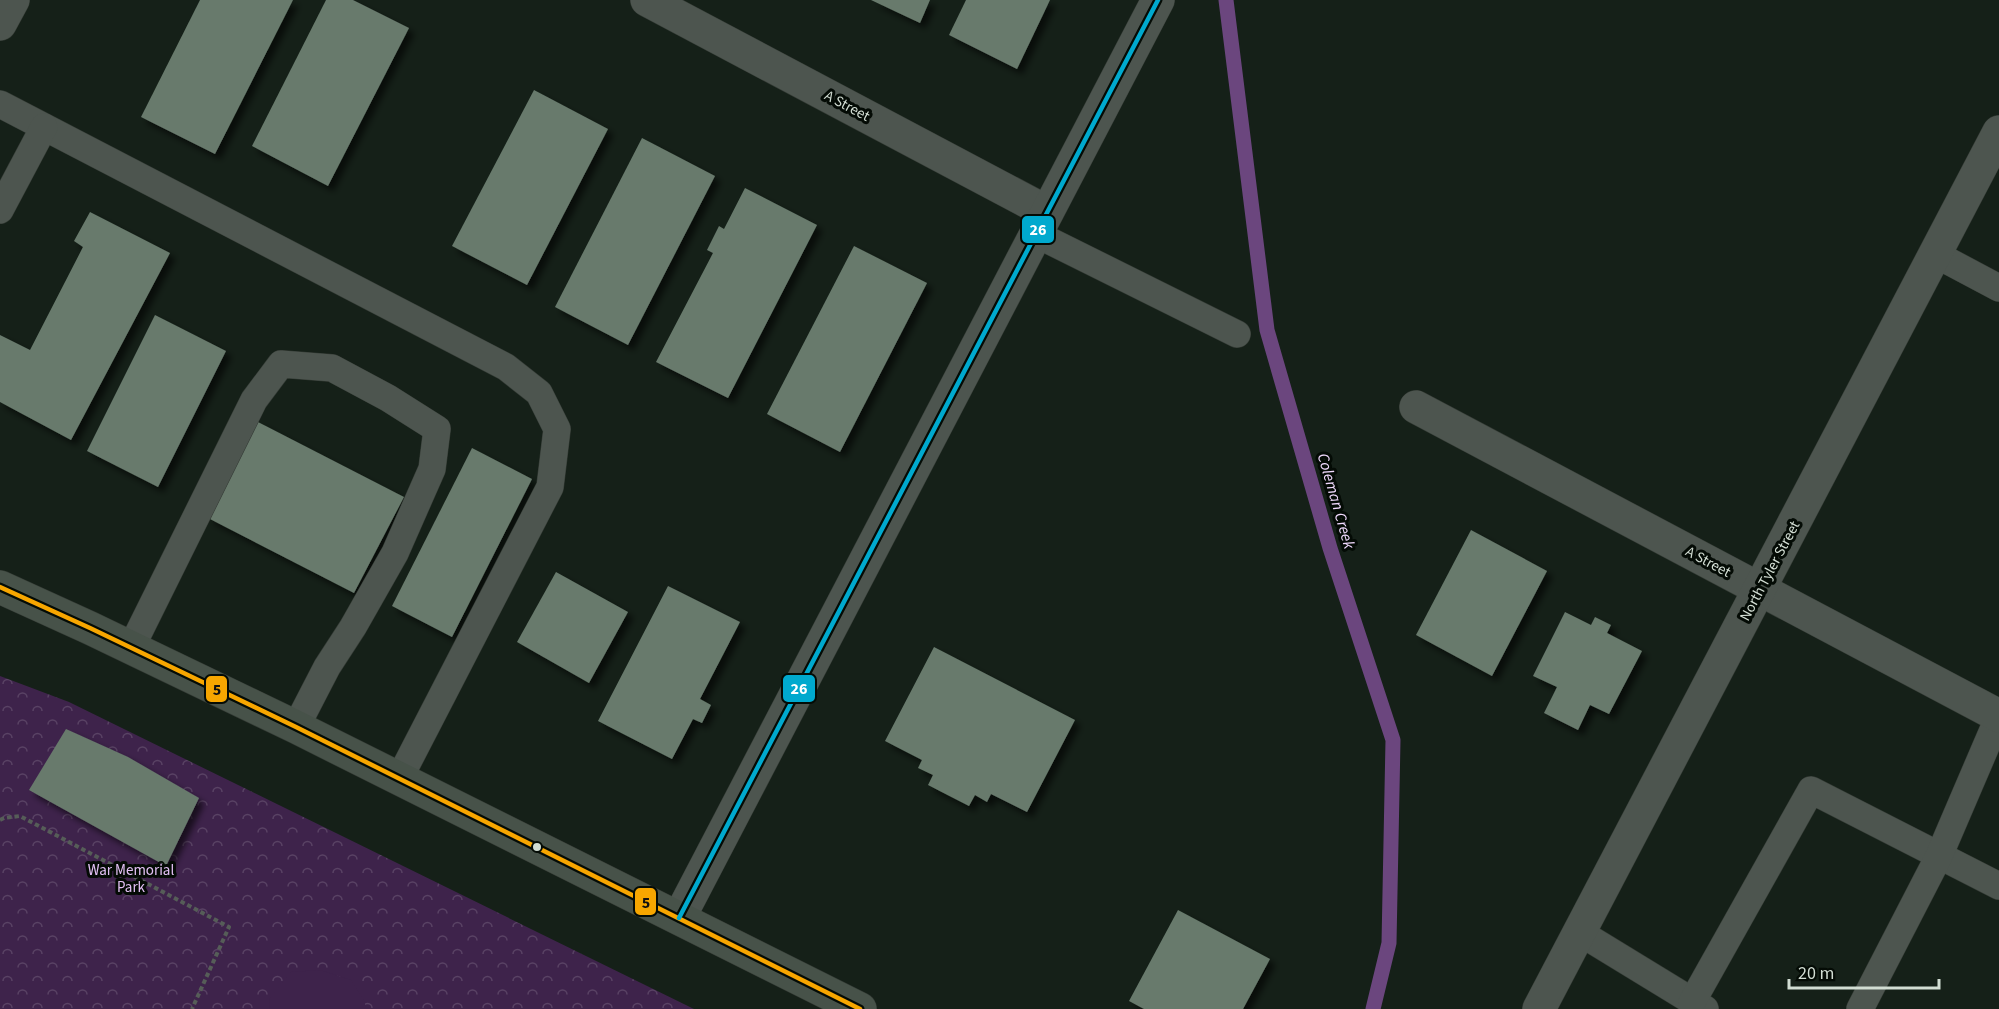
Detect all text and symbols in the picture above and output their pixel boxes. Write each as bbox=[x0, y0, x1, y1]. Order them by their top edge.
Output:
street label: A Street bbox=[821, 85, 873, 127]
line badge: 26 bbox=[1021, 215, 1055, 244]
text: 26 bbox=[1030, 219, 1046, 241]
water label: Coleman Creek bbox=[1312, 451, 1360, 552]
street label: North Tyler Street bbox=[1735, 517, 1805, 625]
street label: A Street bbox=[1682, 541, 1734, 583]
line badge: 26 bbox=[782, 674, 816, 703]
line badge: 5 bbox=[205, 675, 228, 703]
text: 26 bbox=[791, 678, 807, 700]
text: 5 bbox=[213, 679, 221, 701]
unlabelled marker bbox=[531, 841, 543, 853]
park label: War Memorial Park bbox=[88, 860, 174, 898]
line badge: 5 bbox=[634, 887, 657, 916]
text: 5 bbox=[642, 892, 650, 914]
scale bar bbox=[1789, 952, 1939, 990]
text: 20 m bbox=[1798, 961, 1834, 986]

